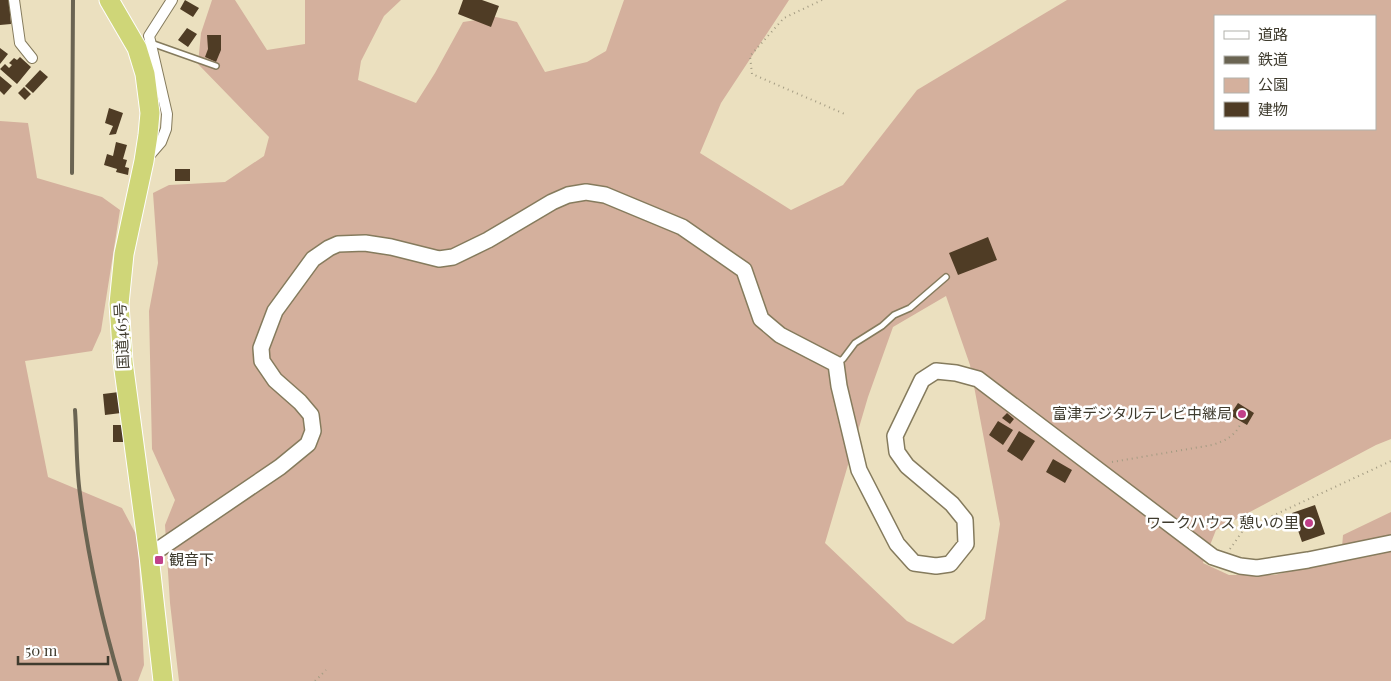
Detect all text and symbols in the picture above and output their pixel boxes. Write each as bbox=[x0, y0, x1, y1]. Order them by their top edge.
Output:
legend bbox=[1214, 15, 1376, 130]
text: 道路 bbox=[1258, 24, 1288, 44]
text: 鉄道 bbox=[1258, 49, 1288, 69]
text: 公園 bbox=[1258, 74, 1288, 94]
text: 建物 bbox=[1258, 99, 1288, 119]
street label: 国道465号 bbox=[109, 302, 133, 370]
place label: 富津デジタルテレビ中継局 bbox=[1052, 403, 1232, 423]
marker: 富津デジタルテレビ中継局 bbox=[1236, 408, 1248, 420]
place label: ワークハウス 憩いの里 bbox=[1146, 512, 1299, 532]
marker: ワークハウス 憩いの里 bbox=[1303, 517, 1315, 529]
place label: 観音下 bbox=[169, 549, 214, 569]
marker: 観音下 bbox=[153, 554, 165, 566]
scale bar bbox=[18, 634, 108, 666]
text: 50 m bbox=[25, 640, 58, 660]

